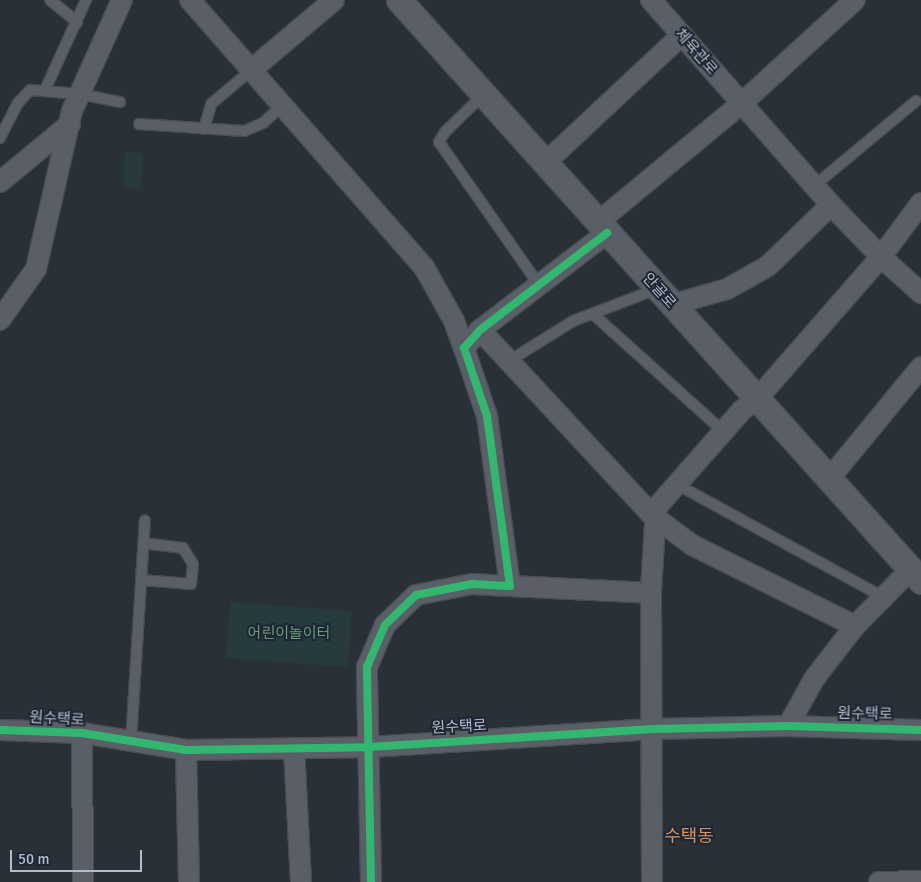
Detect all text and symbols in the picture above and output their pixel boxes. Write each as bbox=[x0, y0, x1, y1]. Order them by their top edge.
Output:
street label: 체육관로 bbox=[671, 25, 721, 79]
street label: 안골로 bbox=[638, 270, 680, 312]
park label: 어린이놀이터 bbox=[248, 625, 330, 643]
street label: 원수택로 bbox=[837, 705, 893, 723]
street label: 원수택로 bbox=[29, 709, 85, 729]
street label: 원수택로 bbox=[431, 717, 487, 737]
district label: 수택동 bbox=[664, 825, 714, 847]
scale bar bbox=[12, 840, 145, 872]
text: 50 m bbox=[18, 850, 49, 868]

